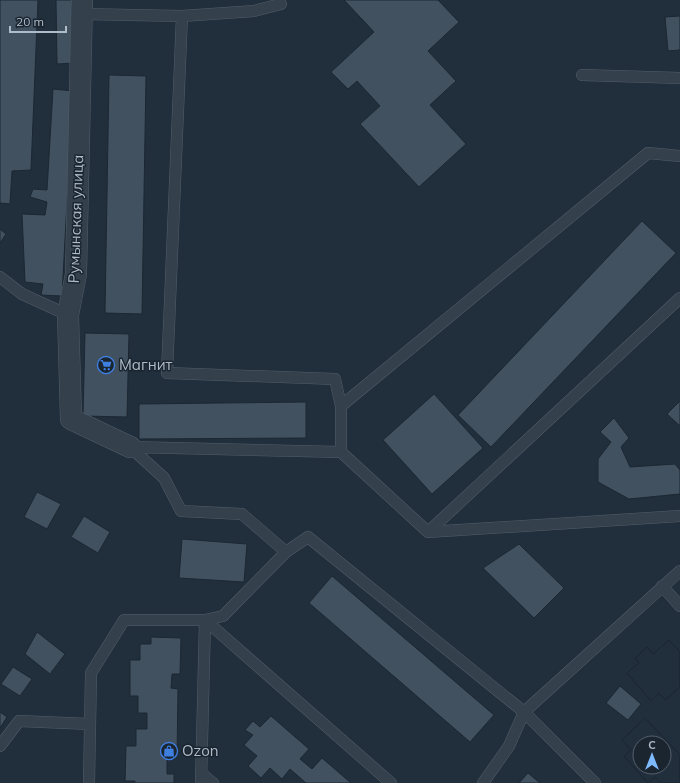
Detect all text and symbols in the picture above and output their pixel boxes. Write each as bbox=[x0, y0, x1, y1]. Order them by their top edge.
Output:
scale bar bbox=[10, 8, 66, 34]
text: 20 m bbox=[16, 14, 44, 29]
street label: Румынская улица bbox=[64, 154, 87, 284]
supermarket icon: Магнит bbox=[96, 355, 116, 375]
place label: Магнит bbox=[119, 355, 173, 374]
north arrow bbox=[632, 735, 672, 775]
text: С bbox=[648, 738, 656, 752]
shop icon: Ozon bbox=[159, 741, 179, 761]
place label: Ozon bbox=[182, 741, 219, 760]

